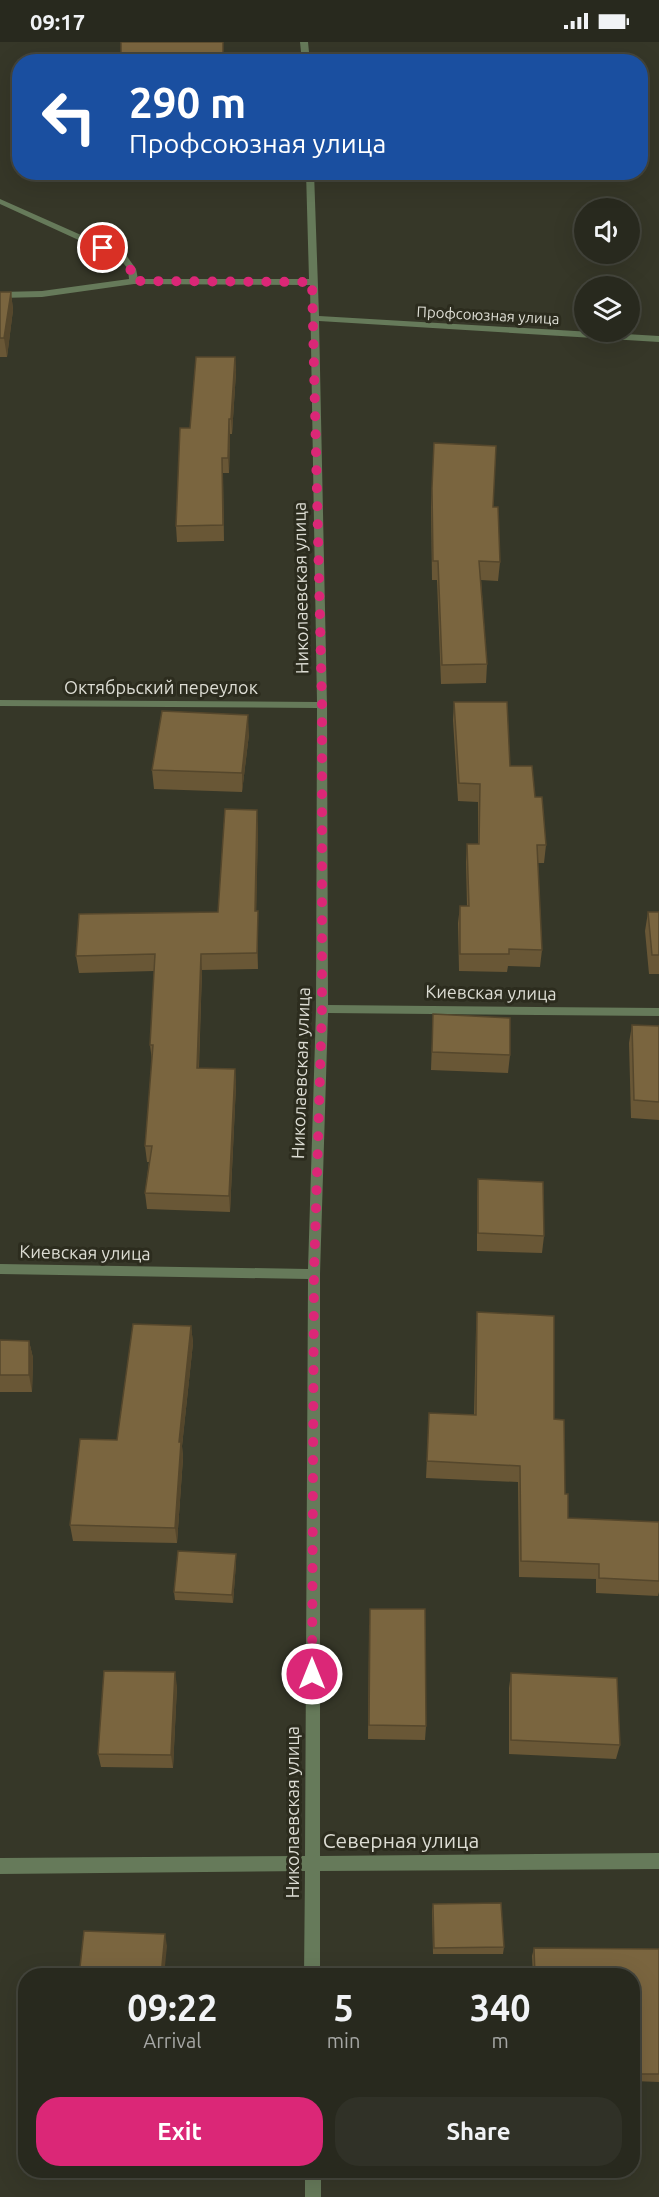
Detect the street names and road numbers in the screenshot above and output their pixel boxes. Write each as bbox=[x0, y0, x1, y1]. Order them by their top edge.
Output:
street label: Профсоюзная улица bbox=[416, 303, 560, 327]
street label: Николаевская улица bbox=[288, 502, 312, 674]
street label: Октябрьский переулок bbox=[64, 677, 258, 697]
street label: Киевская улица bbox=[425, 981, 557, 1003]
street label: Николаевская улица bbox=[287, 987, 313, 1159]
street label: Киевская улица bbox=[19, 1241, 151, 1263]
street label: Николаевская улица bbox=[282, 1726, 302, 1898]
street label: Северная улица bbox=[323, 1828, 479, 1852]

